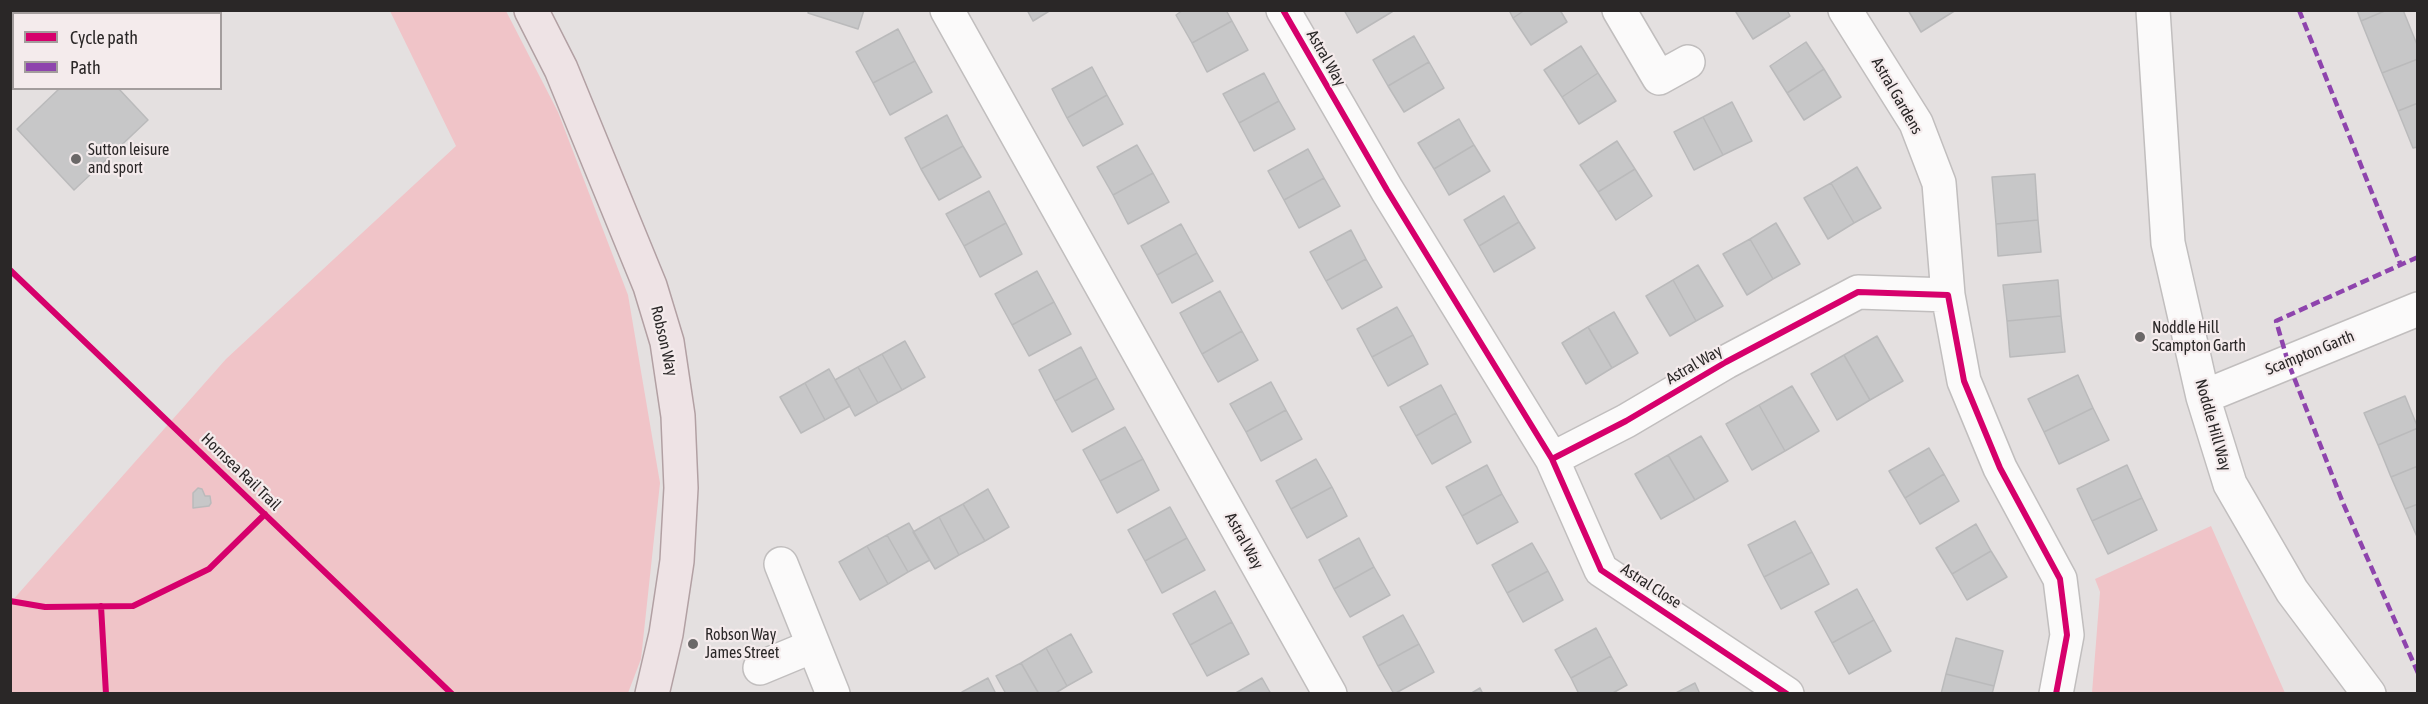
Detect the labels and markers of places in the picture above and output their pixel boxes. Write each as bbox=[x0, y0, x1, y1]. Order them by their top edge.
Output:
place label: Sutton leisure and sport bbox=[88, 140, 169, 178]
marker: Sutton leisure and sport bbox=[69, 152, 83, 166]
place label: Noddle Hill Scampton Garth bbox=[2152, 318, 2246, 356]
marker: Noddle Hill Scampton Garth bbox=[2133, 330, 2147, 344]
place label: Robson Way James Street bbox=[705, 625, 779, 663]
marker: Robson Way James Street bbox=[686, 637, 700, 651]

